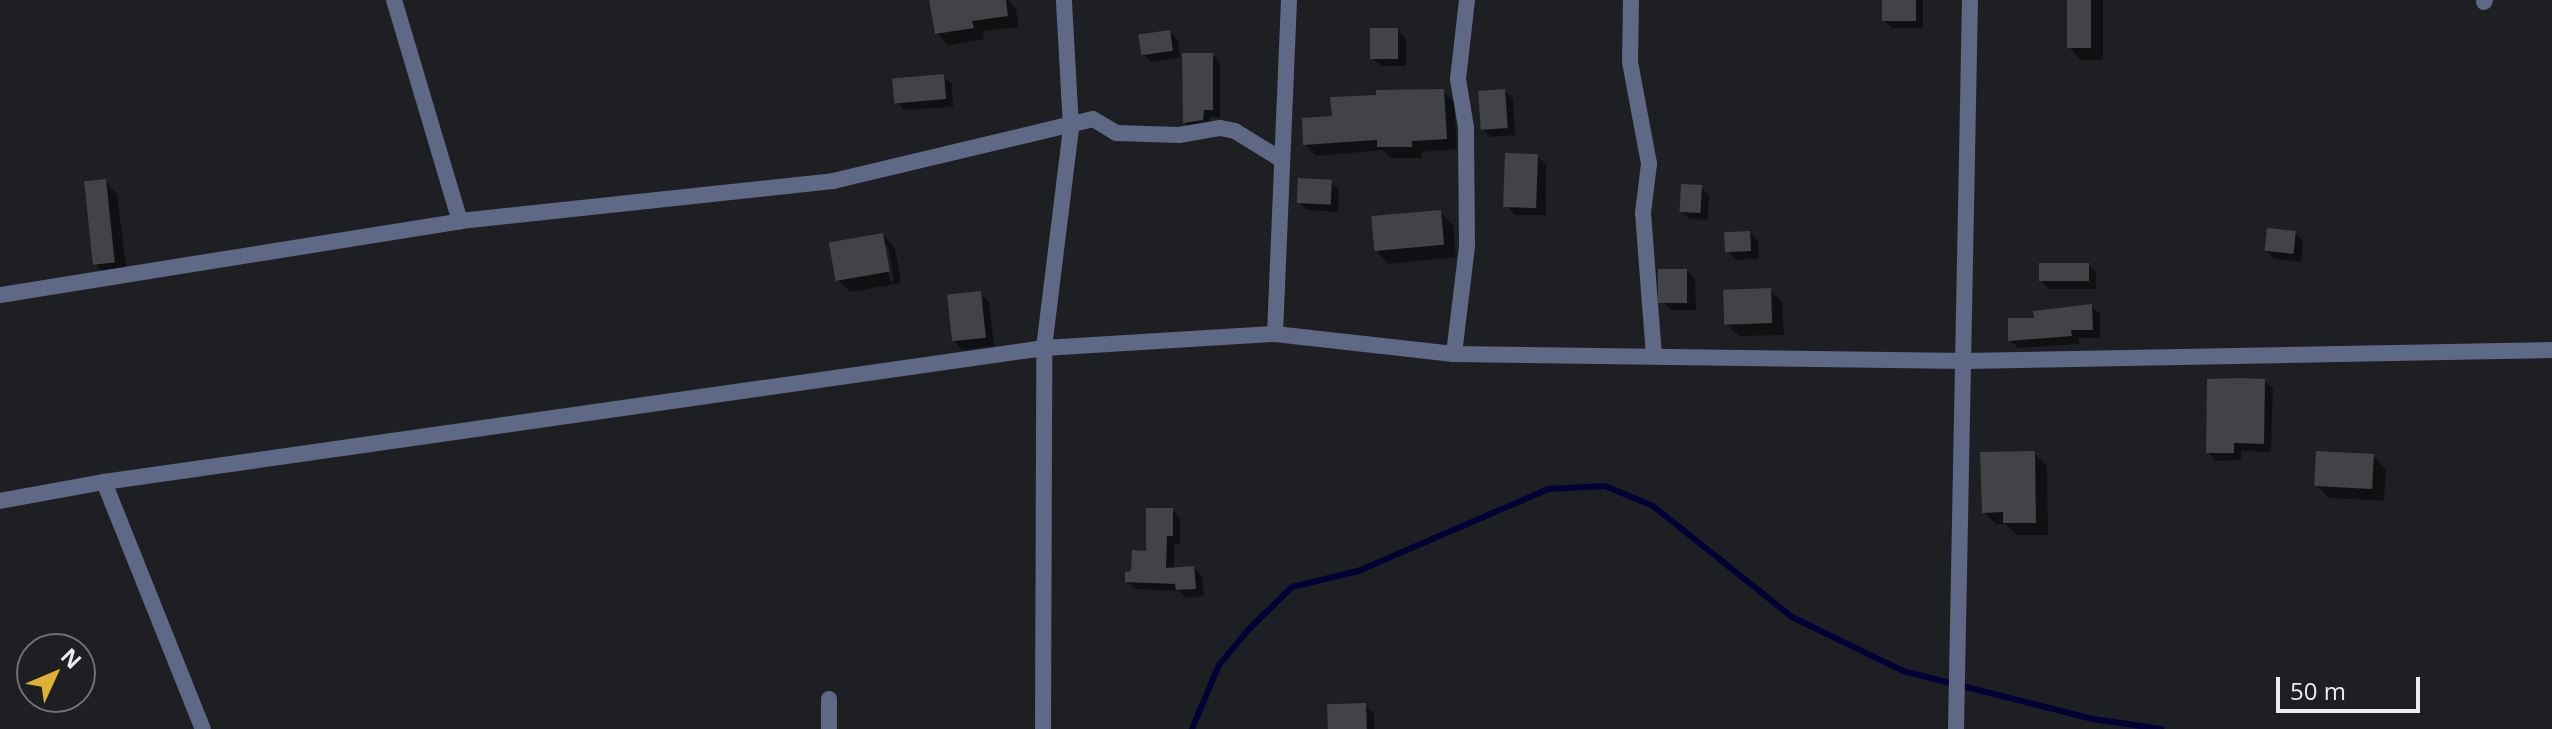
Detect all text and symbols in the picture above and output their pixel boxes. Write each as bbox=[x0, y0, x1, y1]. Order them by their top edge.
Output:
north arrow bbox=[16, 633, 96, 713]
text: N bbox=[55, 641, 89, 675]
scale bar bbox=[2280, 661, 2424, 711]
text: 50 m bbox=[2290, 674, 2346, 707]

